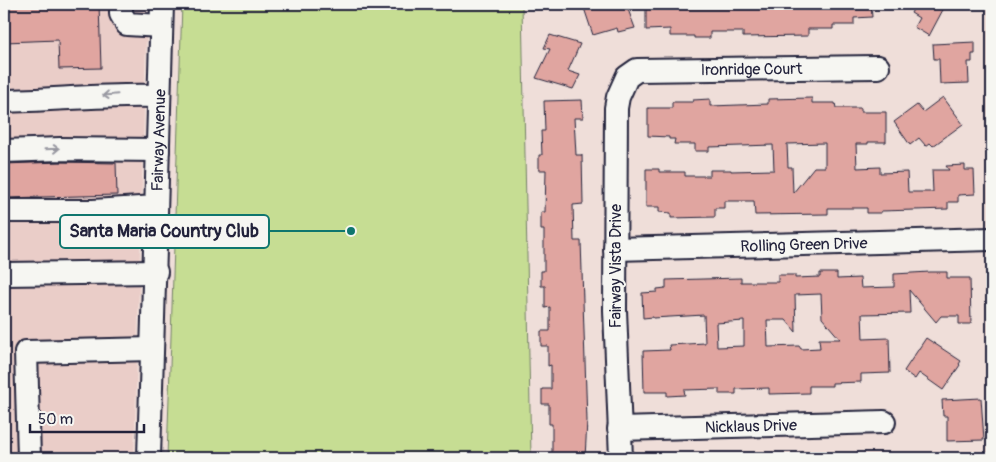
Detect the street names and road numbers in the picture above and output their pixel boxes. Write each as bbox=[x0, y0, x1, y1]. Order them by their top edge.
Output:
street label: Ironridge Court bbox=[701, 59, 803, 80]
street label: Fairway Avenue bbox=[148, 89, 171, 192]
street label: Fairway Vista Drive bbox=[606, 204, 626, 328]
street label: Rolling Green Drive bbox=[740, 233, 868, 257]
street label: Nicklaus Drive bbox=[705, 415, 798, 438]

